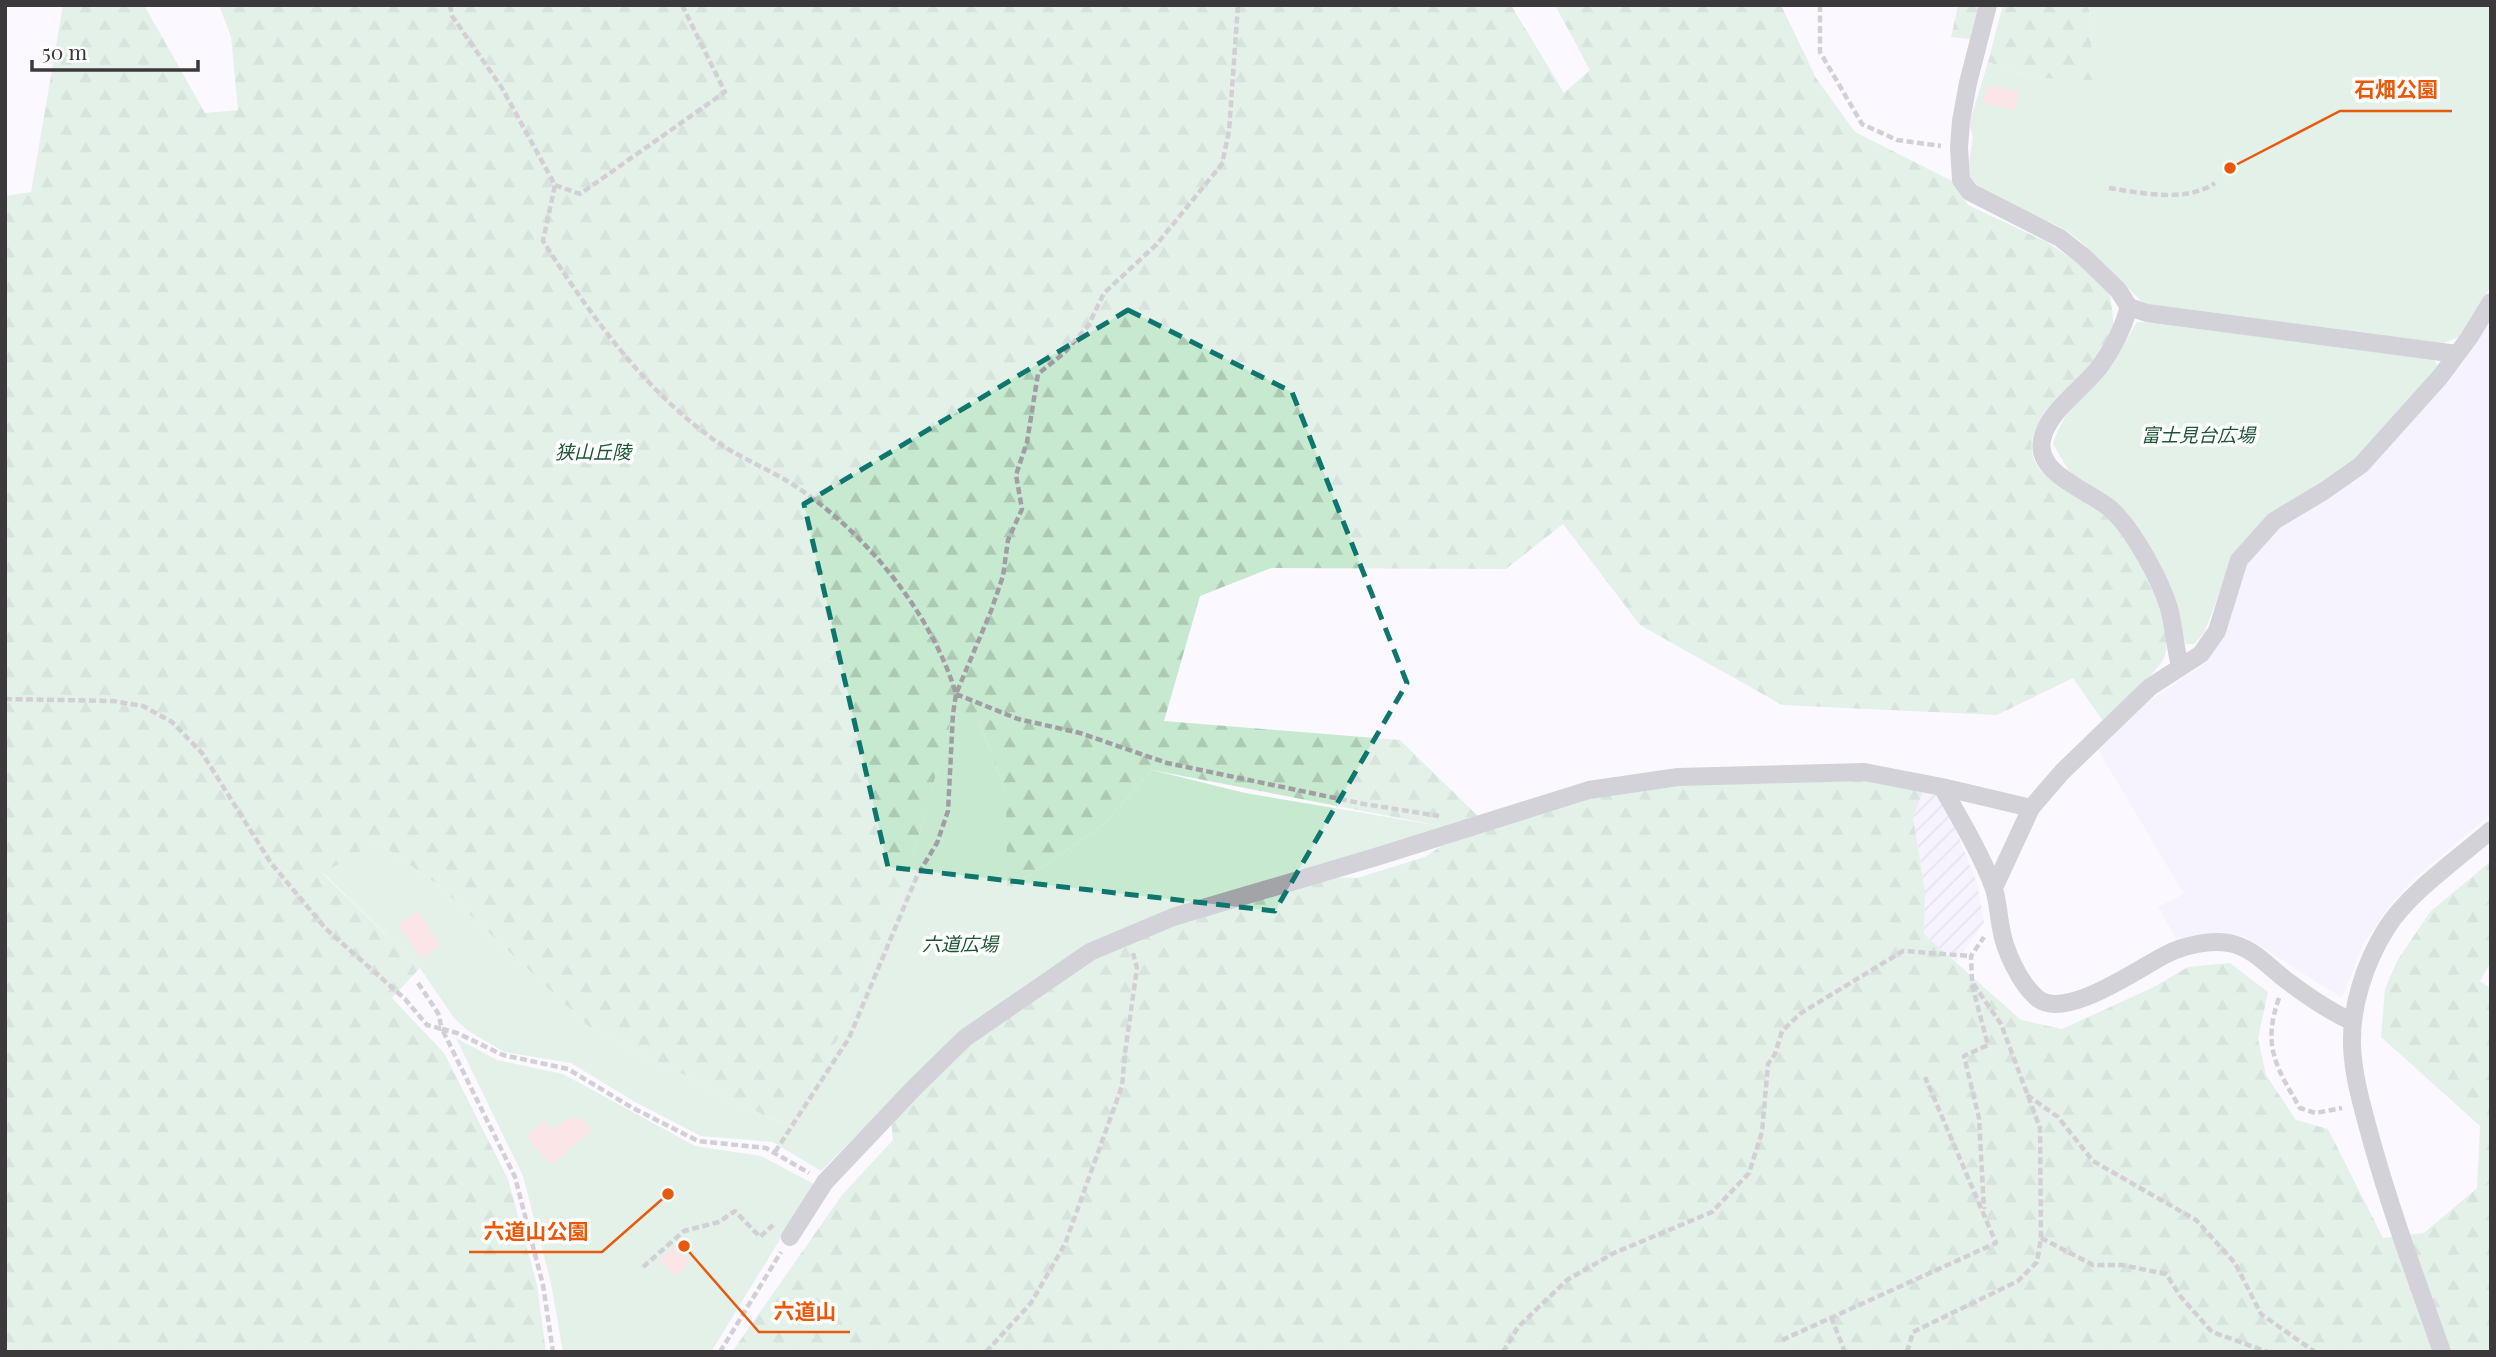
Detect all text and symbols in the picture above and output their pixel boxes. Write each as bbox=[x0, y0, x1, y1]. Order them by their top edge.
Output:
scale bar bbox=[32, 28, 198, 72]
text: 50 m bbox=[42, 37, 88, 65]
callout: 石畑公園 bbox=[2340, 69, 2452, 111]
text: 石畑公園 bbox=[2354, 74, 2438, 102]
park label: 富士見台広場 bbox=[2141, 421, 2257, 447]
park label: 狭山丘陵 bbox=[555, 438, 633, 464]
park label: 六道広場 bbox=[922, 930, 1000, 956]
callout: 六道山公園 bbox=[469, 1210, 602, 1252]
text: 六道山公園 bbox=[484, 1216, 589, 1244]
callout: 六道山 bbox=[759, 1290, 850, 1332]
text: 六道山 bbox=[774, 1296, 837, 1324]

